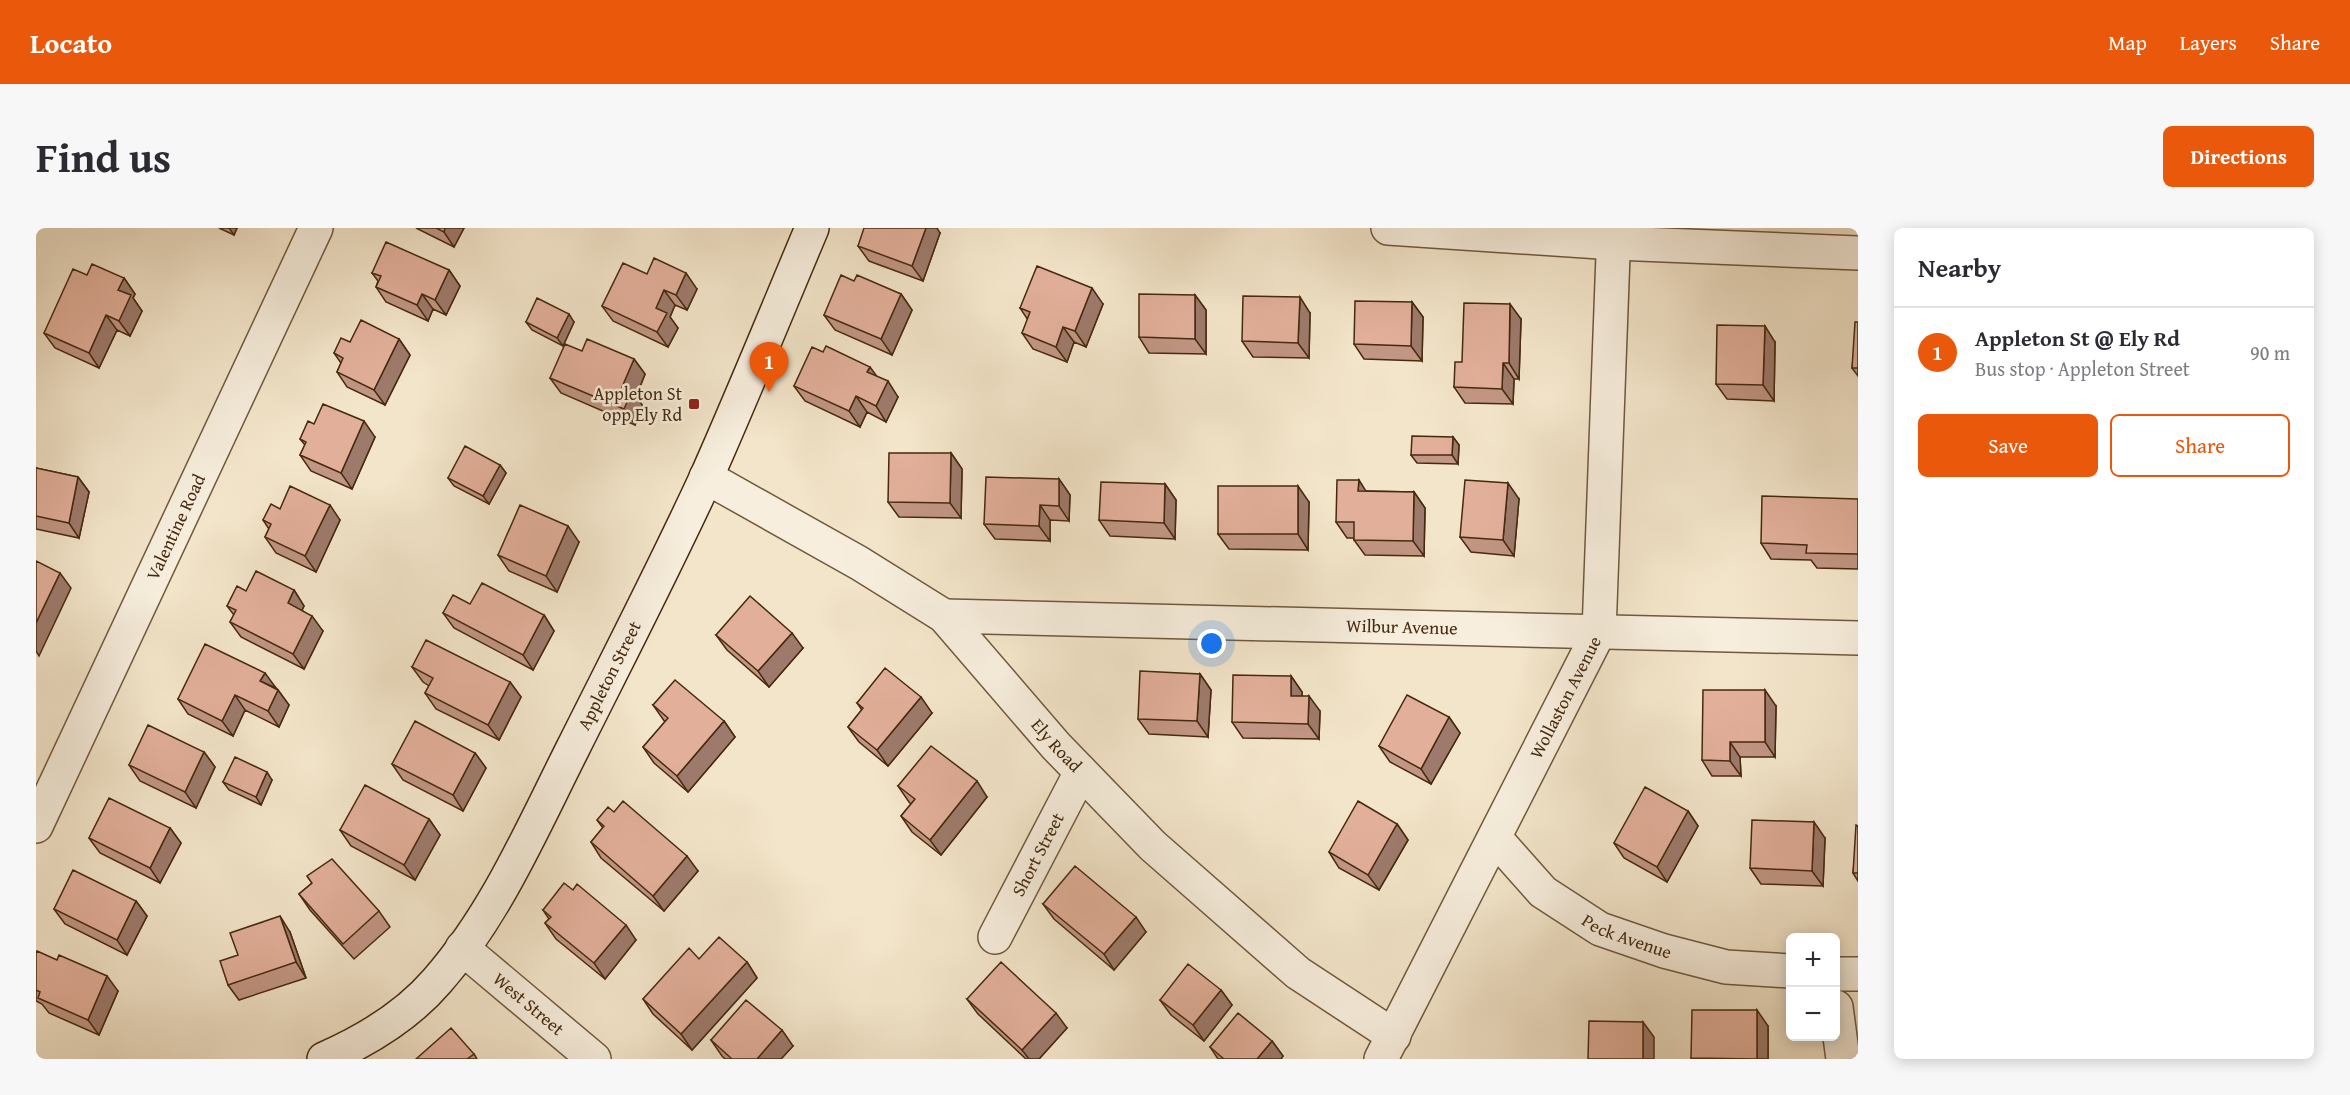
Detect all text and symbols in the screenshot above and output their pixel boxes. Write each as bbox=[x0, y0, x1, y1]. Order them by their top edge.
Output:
text: Locato bbox=[30, 22, 112, 63]
text: Map bbox=[2108, 27, 2147, 58]
text: Layers bbox=[2180, 27, 2237, 58]
text: Share bbox=[2270, 27, 2320, 58]
text: Find us bbox=[36, 126, 171, 187]
button: Directions bbox=[2163, 126, 2314, 187]
text: Nearby bbox=[1918, 248, 2001, 287]
text: Appleton St @ Ely Rd bbox=[1975, 322, 2180, 354]
text: 1 bbox=[1932, 338, 1943, 367]
text: 90 m bbox=[2250, 338, 2290, 367]
pin: 1 bbox=[750, 342, 788, 392]
text: Bus stop · Appleton Street bbox=[1975, 354, 2190, 383]
place label: Appleton St opp Ely Rd bbox=[593, 380, 683, 428]
marker: Appleton St opp Ely Rd bbox=[687, 397, 701, 411]
button: Save bbox=[1918, 414, 2098, 477]
button: Share bbox=[2110, 414, 2290, 477]
street label: Valentine Road bbox=[139, 469, 212, 585]
street label: Wilbur Avenue bbox=[1346, 612, 1458, 641]
street label: Appleton Street bbox=[570, 616, 648, 735]
your location bbox=[1197, 629, 1226, 658]
street label: Wollaston Avenue bbox=[1523, 631, 1608, 763]
street label: Ely Road bbox=[1025, 712, 1089, 778]
street label: Short Street bbox=[1004, 807, 1071, 901]
street label: Peck Avenue bbox=[1577, 907, 1675, 965]
map controls bbox=[1786, 933, 1840, 1041]
button: + bbox=[1786, 933, 1840, 987]
street label: West Street bbox=[487, 966, 571, 1042]
button: − bbox=[1786, 987, 1840, 1041]

